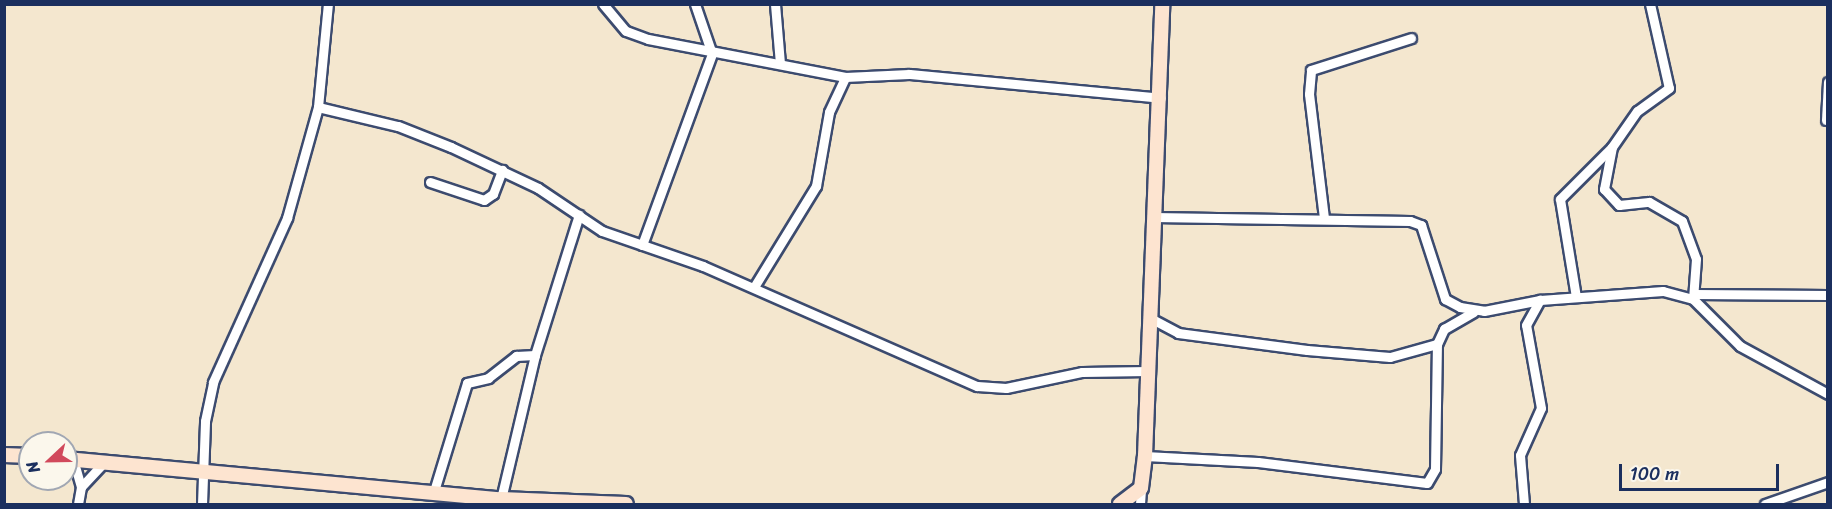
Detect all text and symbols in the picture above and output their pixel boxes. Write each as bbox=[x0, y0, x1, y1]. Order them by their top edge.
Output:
north arrow bbox=[18, 431, 78, 491]
scale bar bbox=[1622, 452, 1782, 490]
text: N bbox=[17, 457, 48, 478]
text: 100 m bbox=[1630, 458, 1679, 490]

